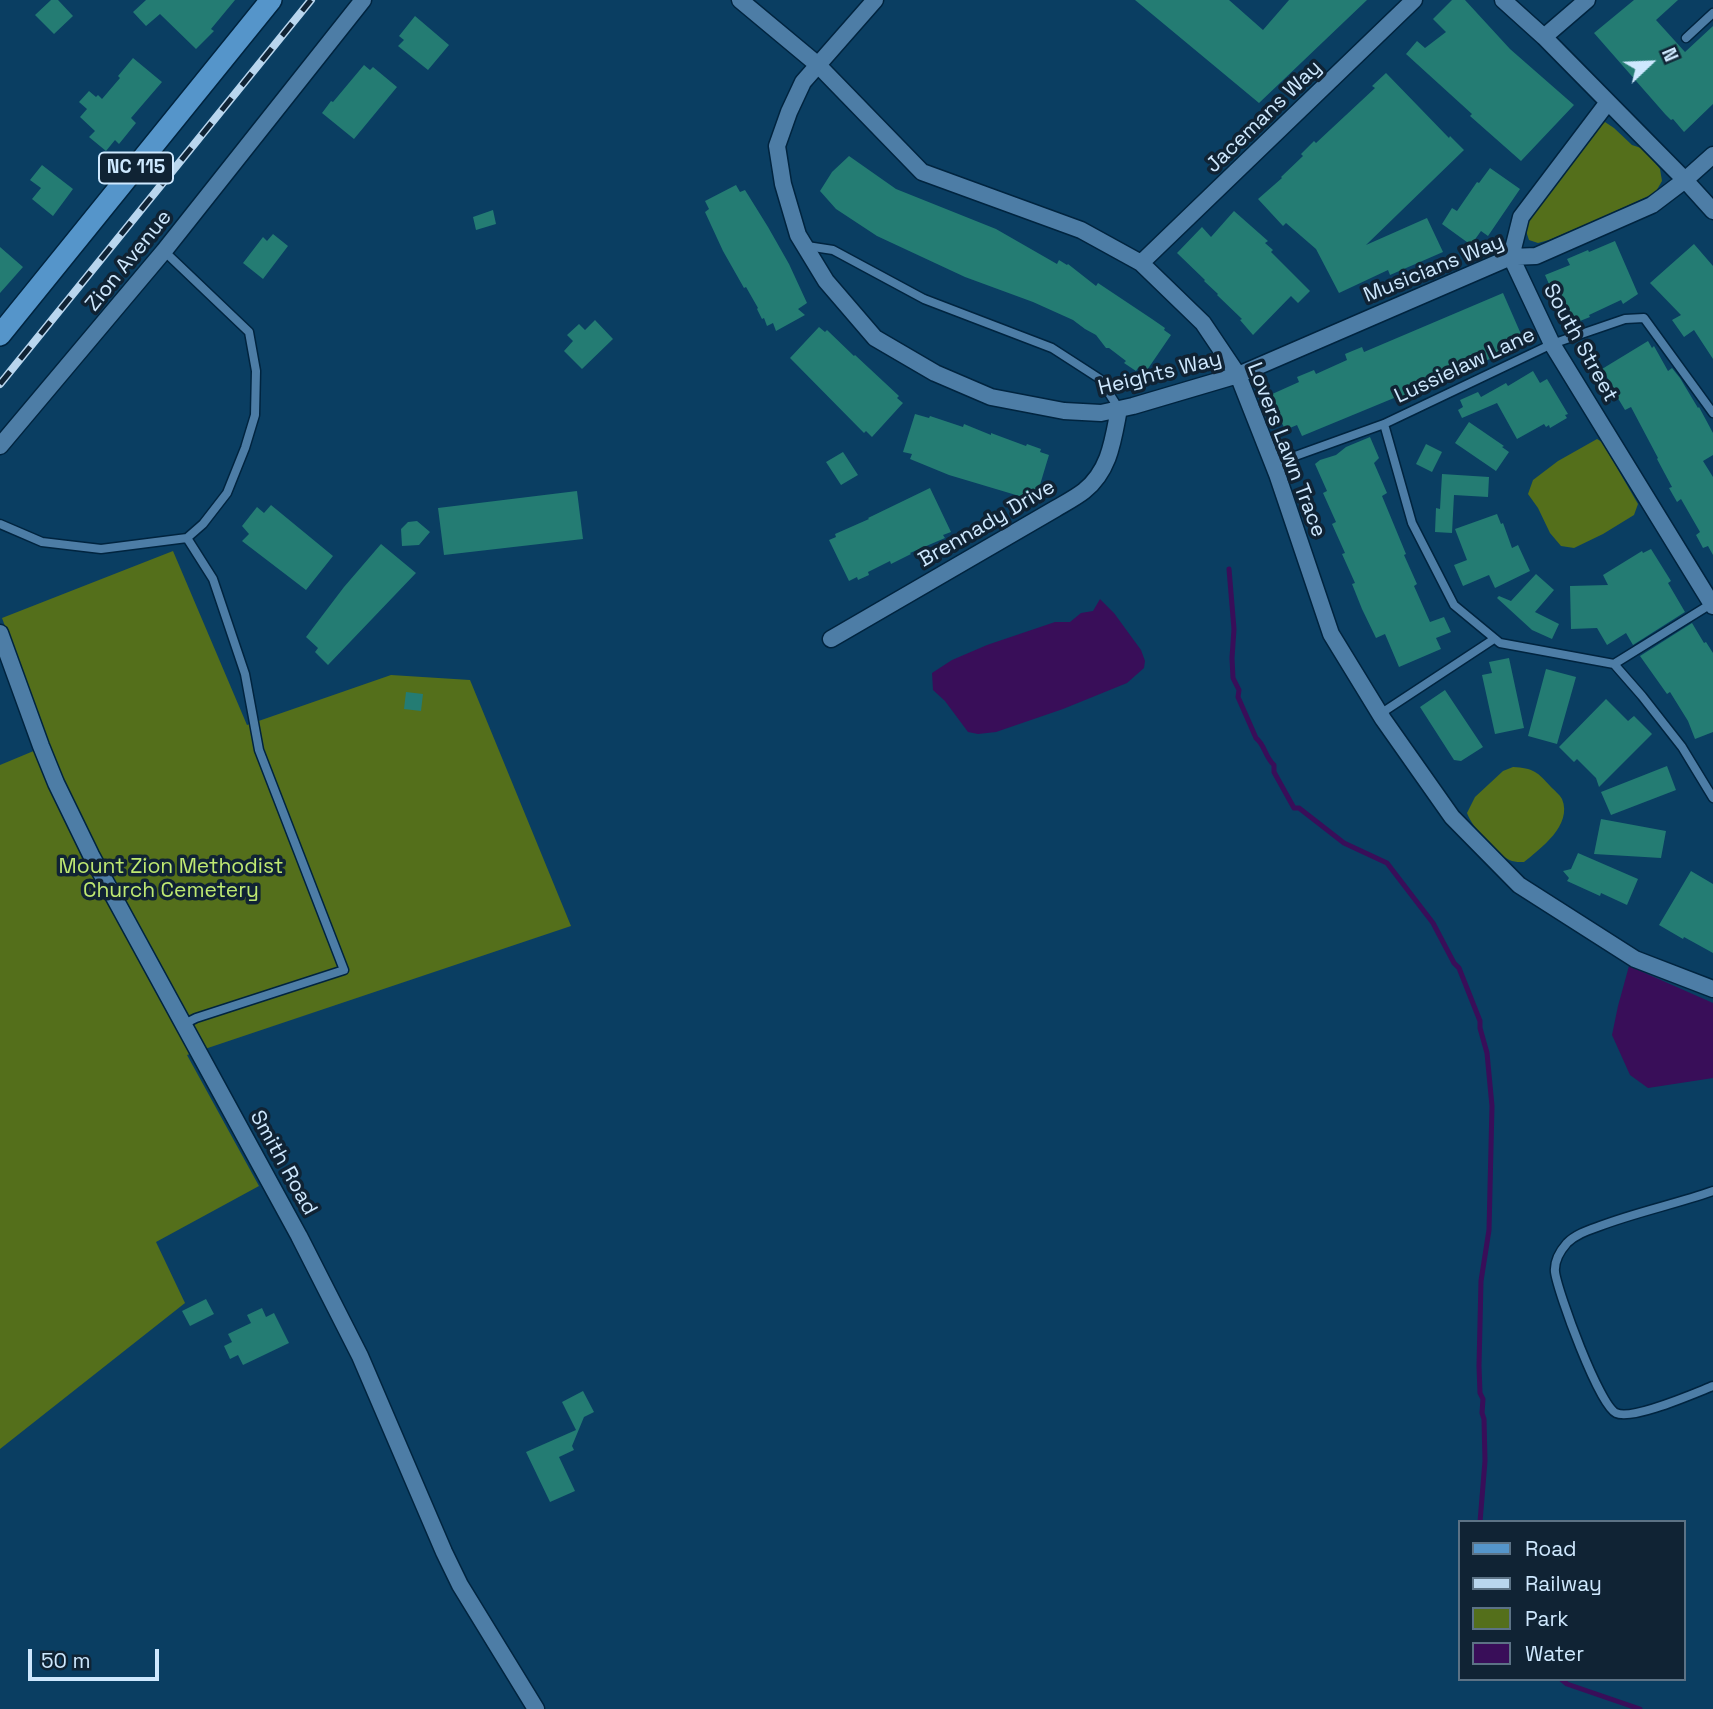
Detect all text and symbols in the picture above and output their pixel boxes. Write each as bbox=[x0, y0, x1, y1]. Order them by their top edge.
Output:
north arrow bbox=[1615, 28, 1685, 98]
text: N bbox=[1656, 44, 1684, 65]
street label: Jacemans Way bbox=[1201, 55, 1327, 179]
road number: NC 115 bbox=[99, 152, 173, 184]
street label: Zion Avenue bbox=[81, 205, 177, 317]
street label: Musicians Way bbox=[1360, 229, 1508, 309]
street label: South Street bbox=[1537, 280, 1623, 406]
street label: Lussielaw Lane bbox=[1391, 322, 1539, 410]
street label: Heights Way bbox=[1096, 346, 1224, 402]
street label: Lovers Lawn Trace bbox=[1241, 359, 1331, 541]
street label: Brennady Drive bbox=[914, 475, 1060, 573]
park label: Mount Zion Methodist Church Cemetery bbox=[59, 854, 283, 904]
street label: Smith Road bbox=[244, 1106, 322, 1220]
legend bbox=[1458, 1520, 1685, 1681]
text: Road bbox=[1525, 1535, 1577, 1562]
text: Railway bbox=[1525, 1570, 1602, 1597]
text: Park bbox=[1525, 1605, 1569, 1632]
scale bar bbox=[32, 1636, 163, 1680]
text: Water bbox=[1525, 1640, 1584, 1667]
text: 50 m bbox=[41, 1647, 91, 1674]

